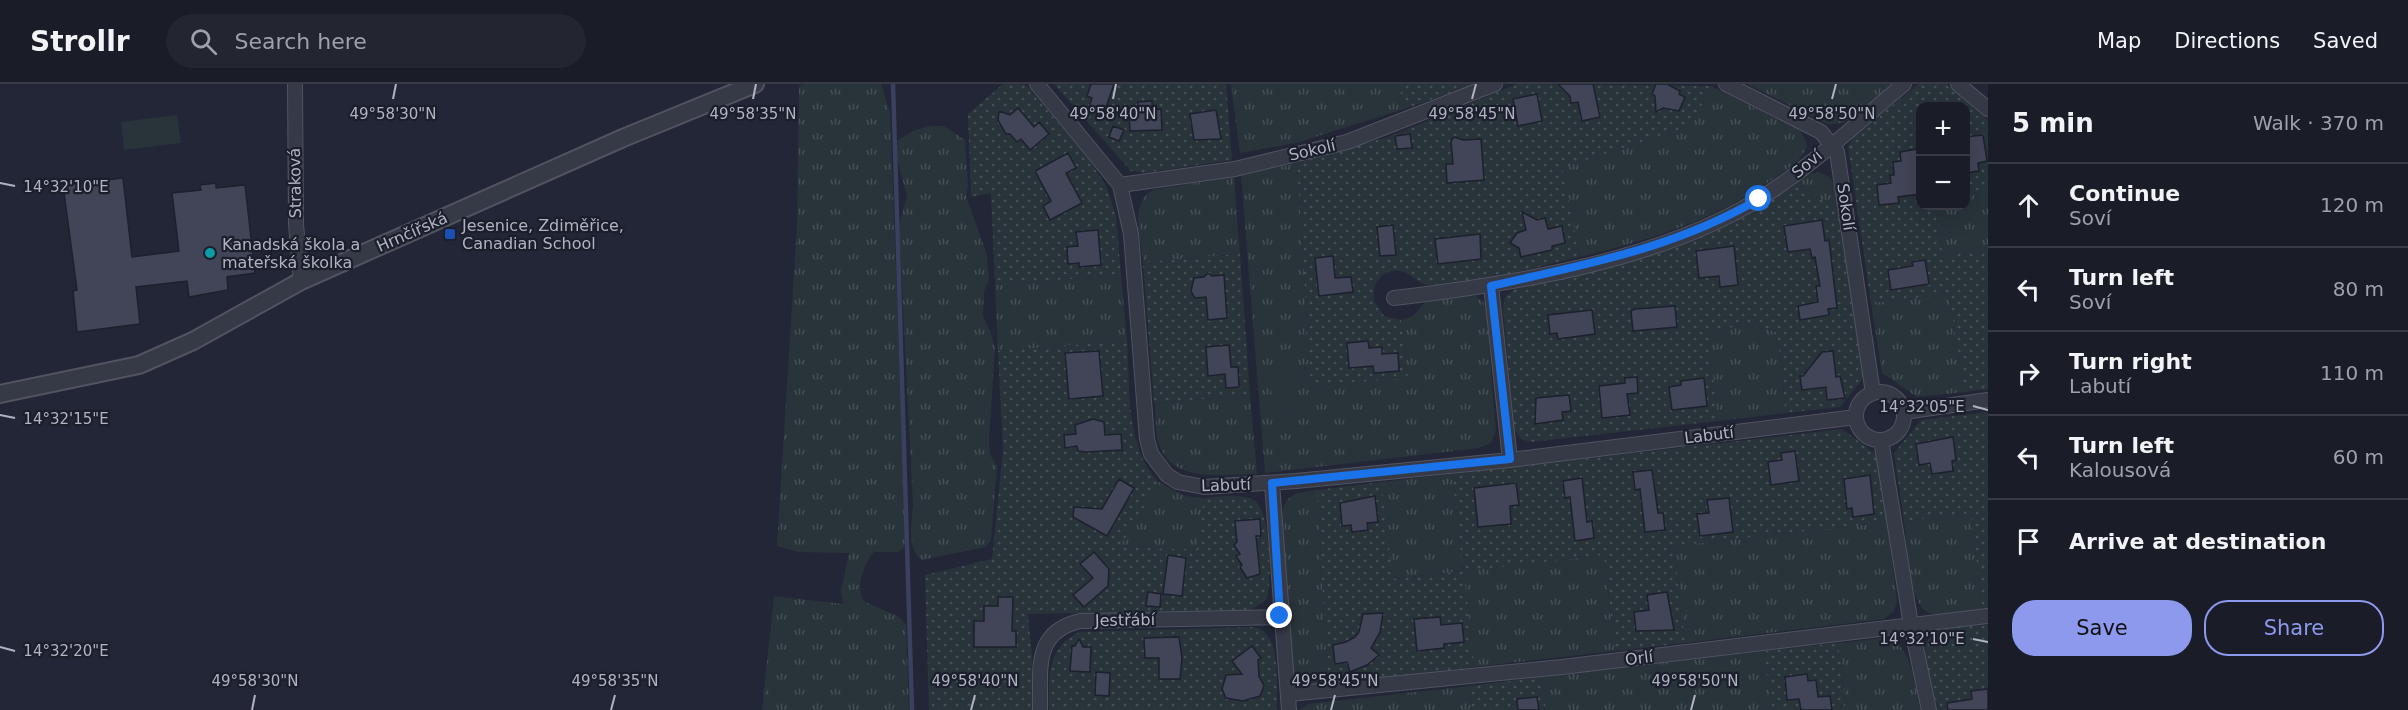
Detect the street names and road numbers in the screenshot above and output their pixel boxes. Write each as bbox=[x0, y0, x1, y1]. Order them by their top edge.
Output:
street label: Sokolí bbox=[1287, 135, 1338, 165]
street label: Soví bbox=[1788, 145, 1827, 182]
street label: Straková bbox=[285, 148, 305, 218]
street label: Sokolí bbox=[1833, 182, 1859, 232]
street label: Hrnčířská bbox=[374, 208, 450, 256]
street label: Labutí bbox=[1683, 422, 1735, 447]
street label: Labutí bbox=[1201, 475, 1252, 495]
street label: Jestřábí bbox=[1094, 610, 1156, 630]
street label: Orlí bbox=[1624, 647, 1655, 669]

